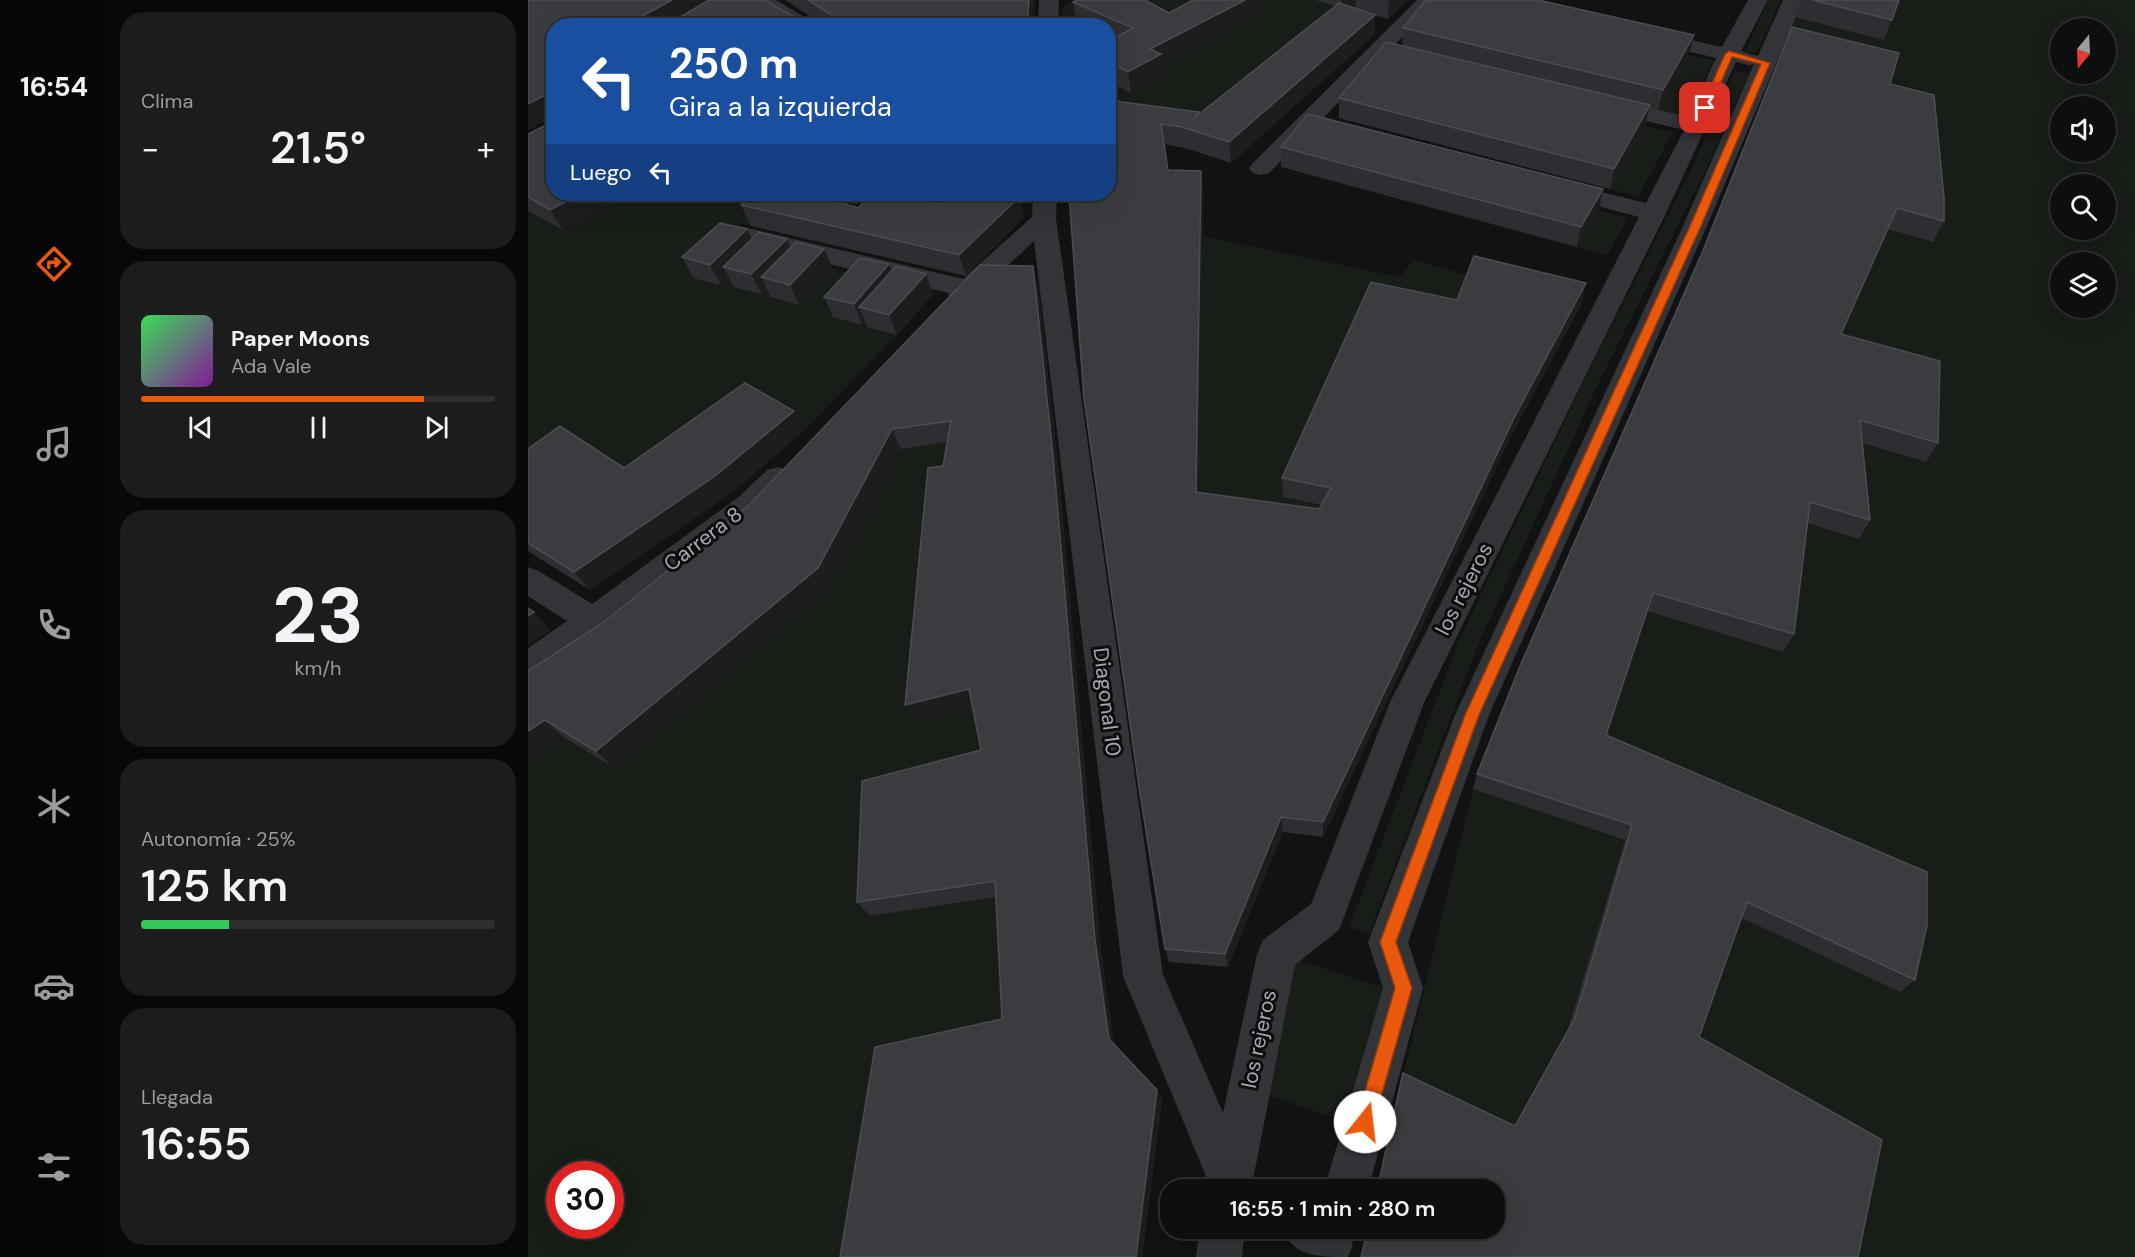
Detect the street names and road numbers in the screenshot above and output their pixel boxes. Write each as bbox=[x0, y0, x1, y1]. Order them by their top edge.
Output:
street label: Carrera 8 bbox=[658, 500, 748, 578]
street label: los rejeros bbox=[1429, 538, 1499, 640]
street label: Diagonal 10 bbox=[1086, 646, 1128, 758]
street label: los rejeros bbox=[1235, 987, 1283, 1091]

